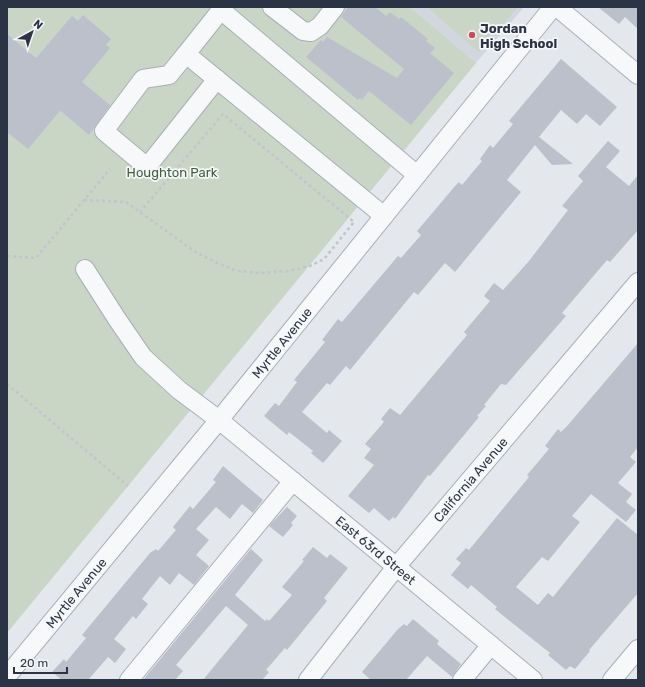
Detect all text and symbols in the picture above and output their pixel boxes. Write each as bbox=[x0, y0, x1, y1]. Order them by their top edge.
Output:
north arrow bbox=[12, 12, 52, 52]
text: N bbox=[31, 17, 45, 32]
place label: Jordan High School bbox=[480, 21, 557, 51]
marker: Jordan High School bbox=[467, 30, 477, 40]
park label: Houghton Park bbox=[127, 165, 218, 181]
street label: Myrtle Avenue bbox=[249, 304, 315, 381]
street label: California Avenue bbox=[430, 434, 510, 525]
street label: East 63rd Street bbox=[333, 513, 419, 587]
street label: Myrtle Avenue bbox=[43, 555, 109, 631]
scale bar bbox=[14, 649, 67, 675]
text: 20 m bbox=[20, 656, 48, 670]

